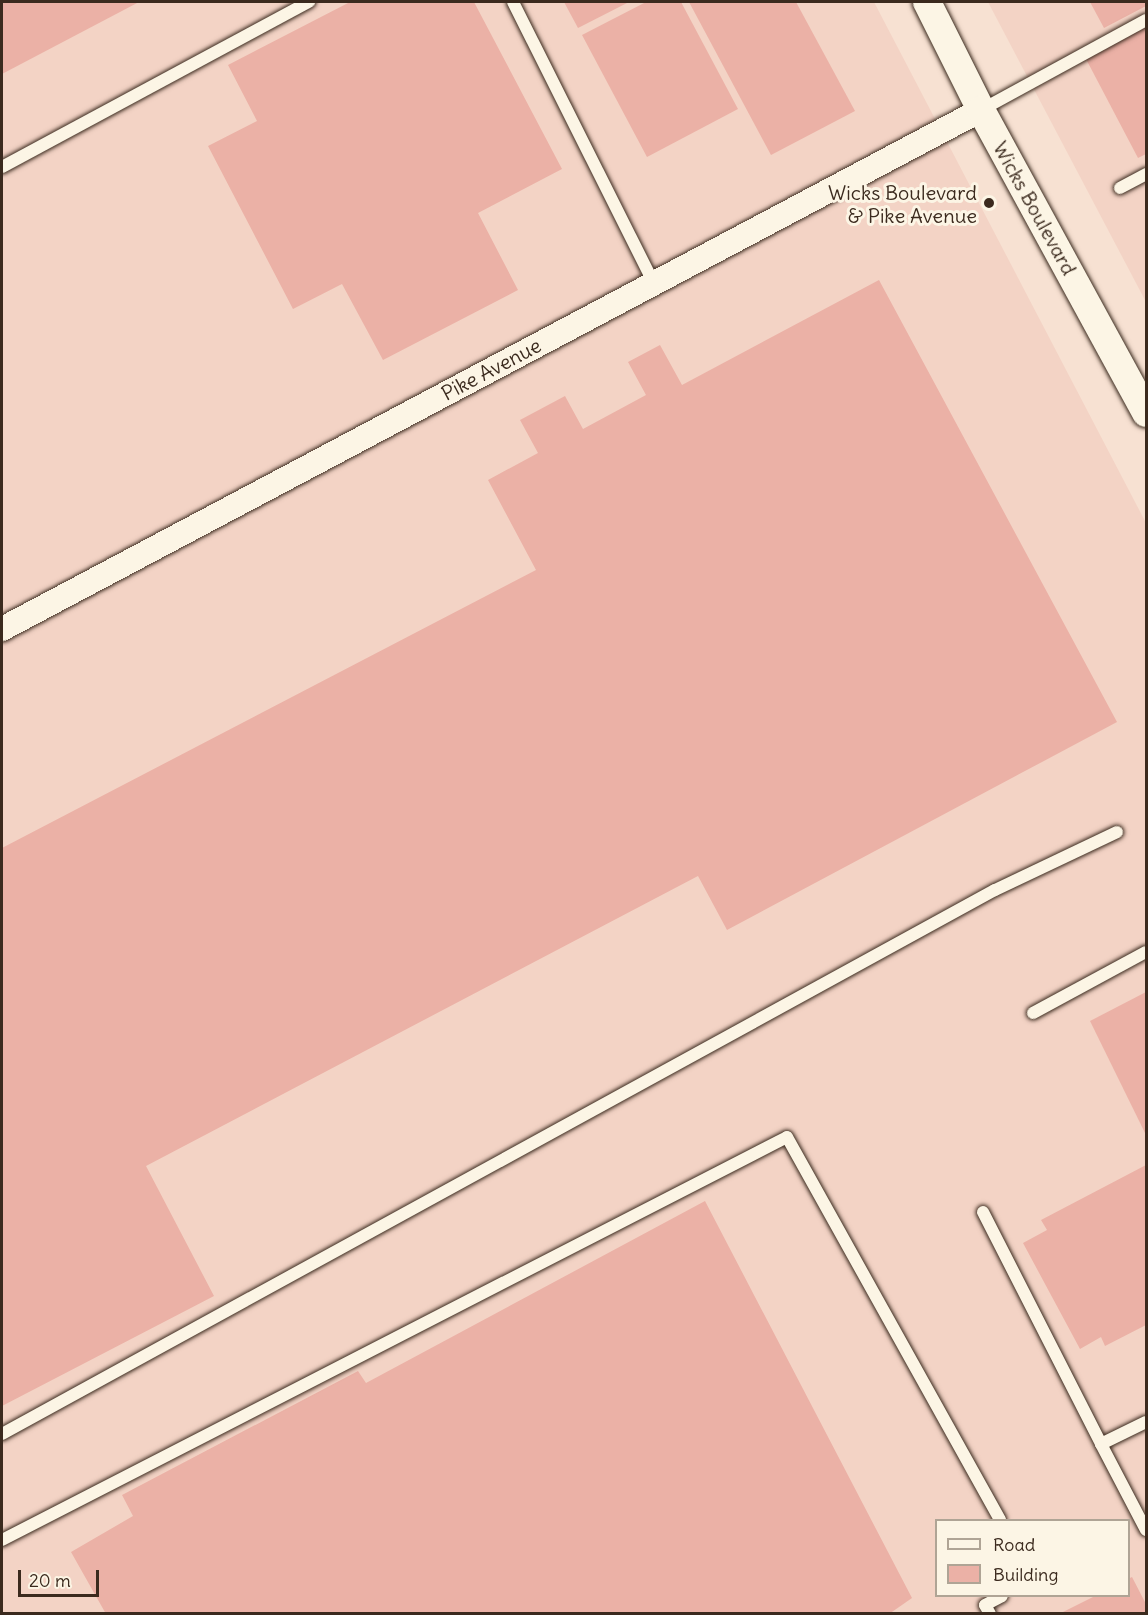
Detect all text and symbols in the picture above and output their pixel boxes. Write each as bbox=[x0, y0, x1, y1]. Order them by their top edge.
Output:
street label: Wicks Boulevard bbox=[988, 137, 1082, 279]
place label: Wicks Boulevard & Pike Avenue bbox=[828, 180, 977, 227]
marker: Wicks Boulevard & Pike Avenue bbox=[982, 196, 996, 210]
street label: Pike Avenue bbox=[437, 333, 545, 405]
legend bbox=[935, 1519, 1130, 1597]
text: Road bbox=[993, 1533, 1035, 1556]
scale bar bbox=[21, 1558, 102, 1596]
text: Building bbox=[993, 1563, 1058, 1586]
text: 20 m bbox=[29, 1569, 71, 1592]

